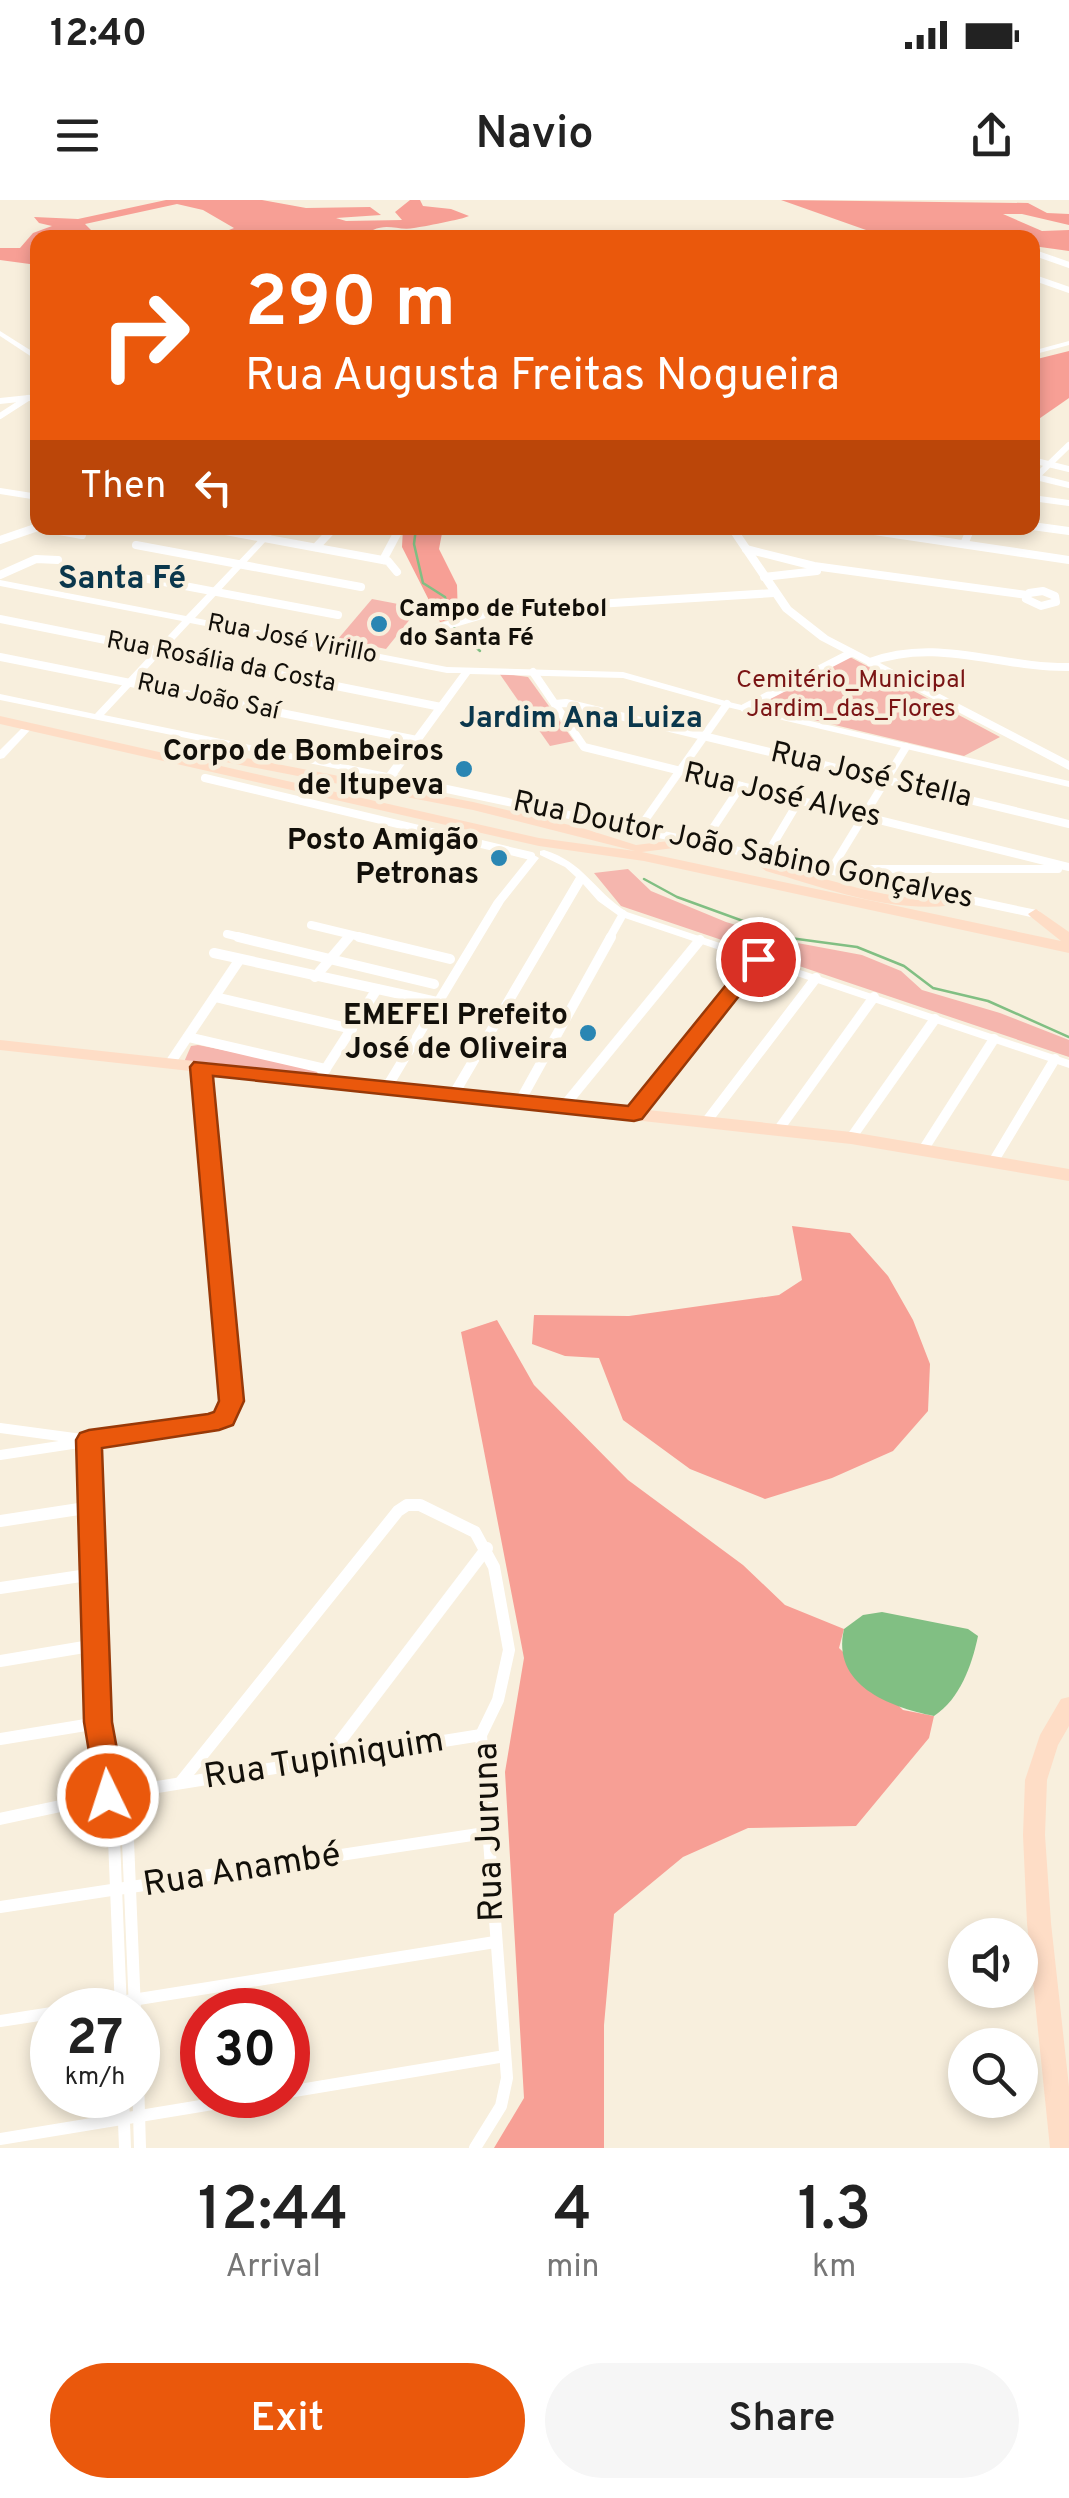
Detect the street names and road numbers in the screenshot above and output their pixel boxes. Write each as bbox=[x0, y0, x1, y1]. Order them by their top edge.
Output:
street label: Rua José Virillo bbox=[204, 608, 380, 672]
street label: Rua Rosália da Costa bbox=[104, 625, 338, 701]
street label: Rua João Saí bbox=[134, 667, 285, 729]
street label: Rua José Stella bbox=[767, 735, 975, 817]
street label: Rua José Alves bbox=[680, 755, 884, 837]
street label: Rua Doutor João Sabino Gonçalves bbox=[509, 784, 977, 918]
street label: Rua Tupiniquim bbox=[201, 1719, 447, 1801]
street label: Rua Juruna bbox=[465, 1741, 515, 1923]
street label: Rua Anambé bbox=[140, 1834, 344, 1908]

